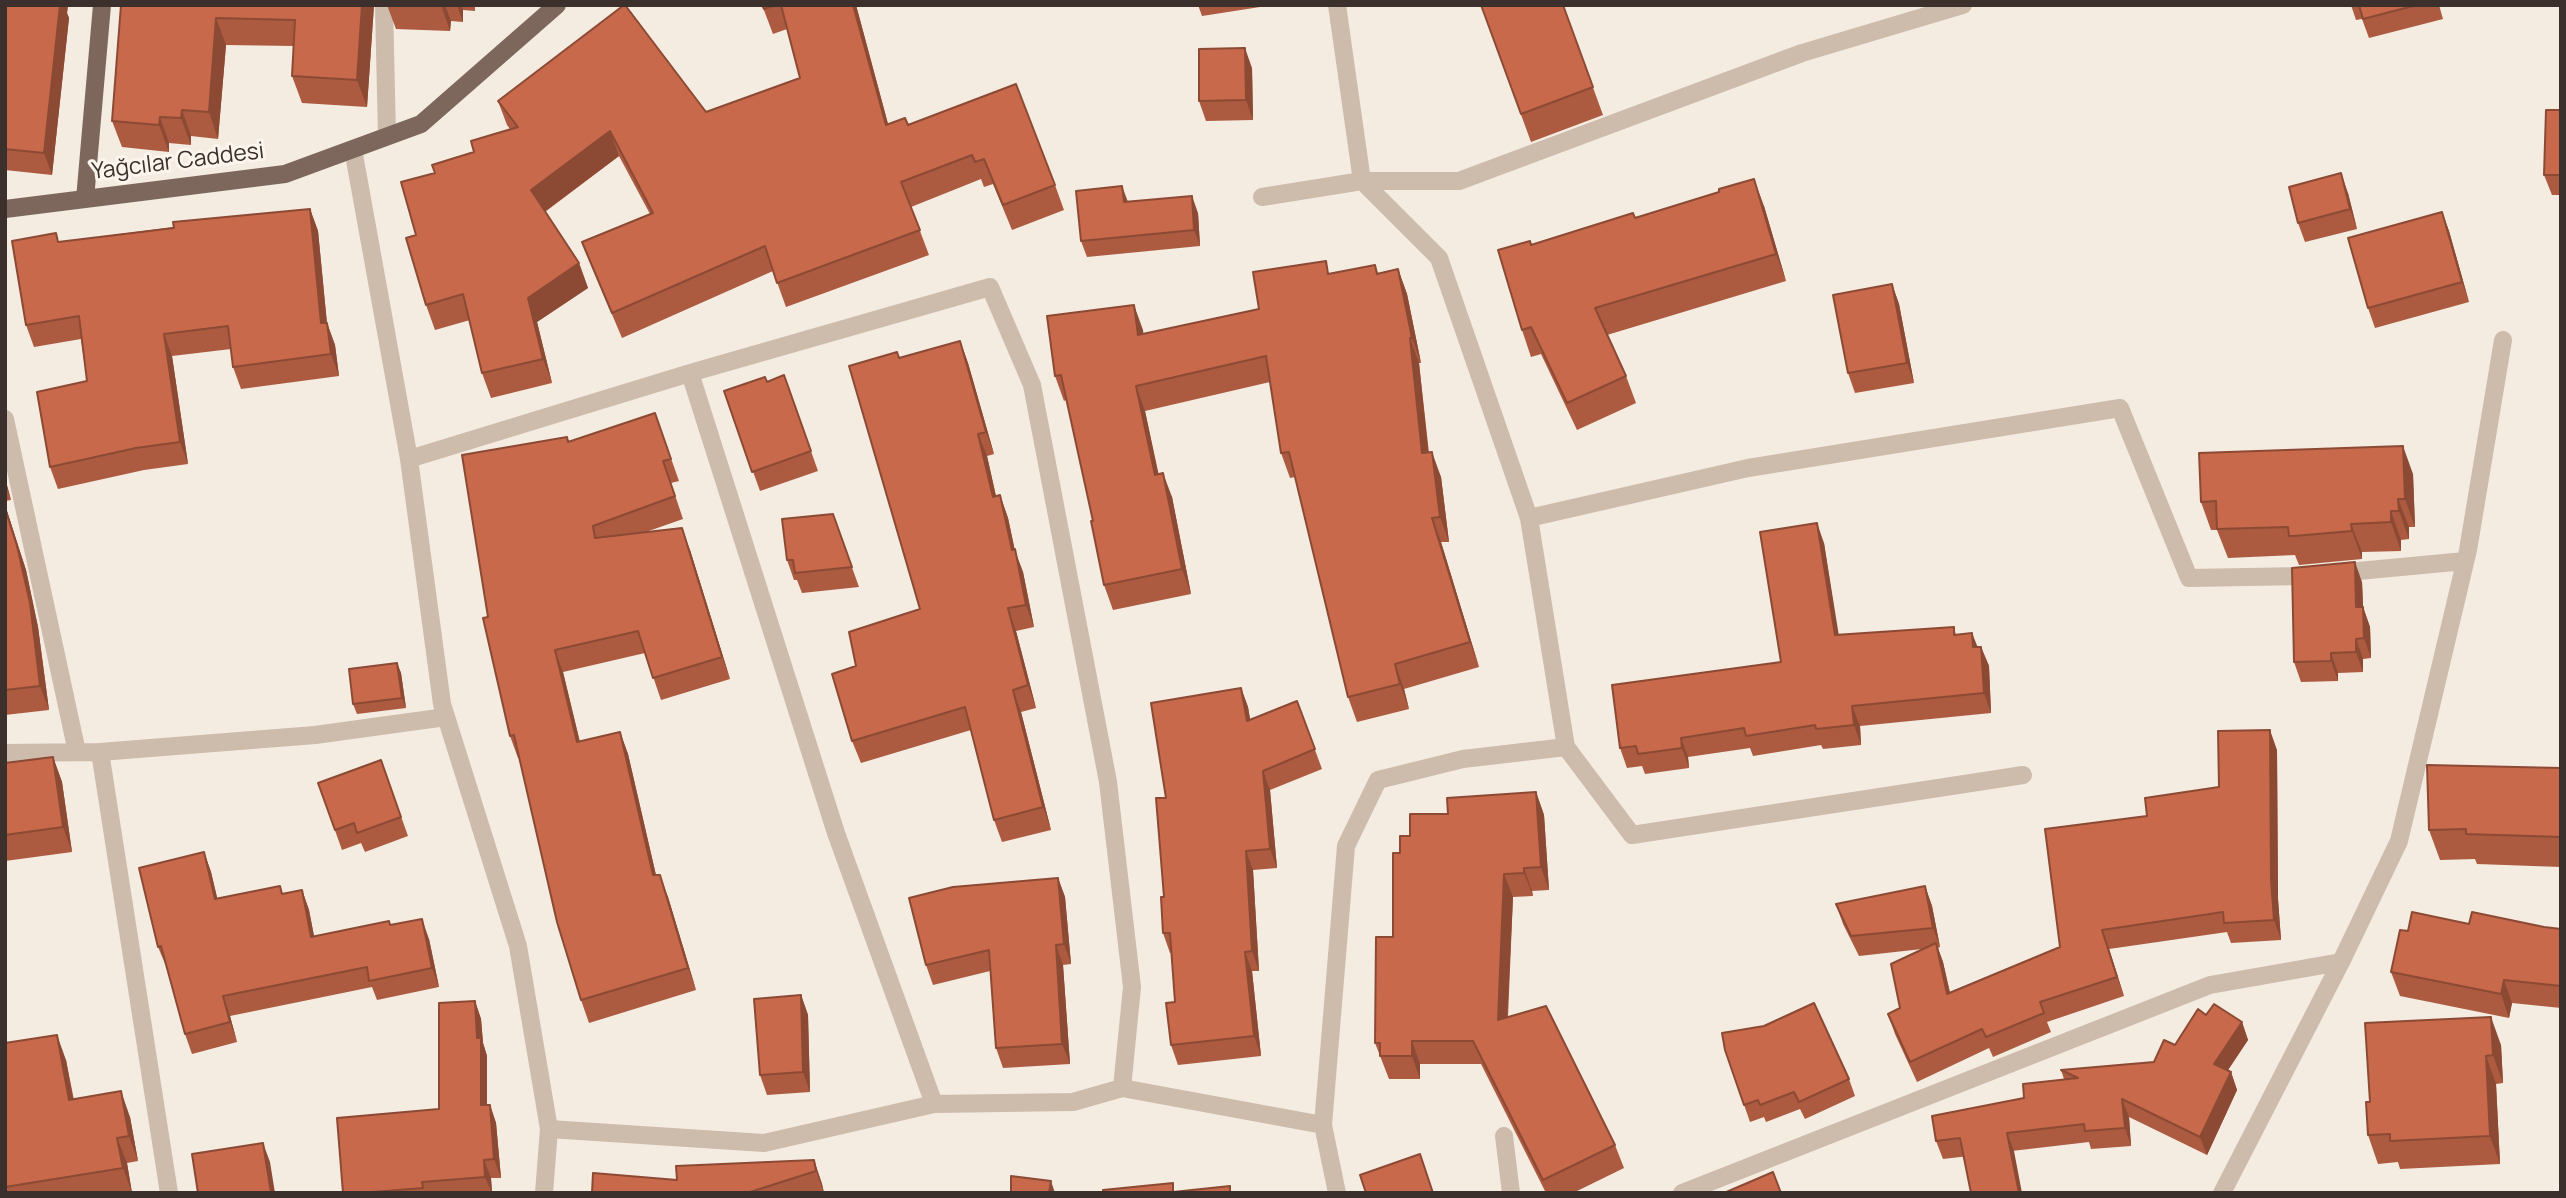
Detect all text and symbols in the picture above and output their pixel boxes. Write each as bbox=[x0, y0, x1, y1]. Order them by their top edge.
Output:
street label: Yağcılar Caddesi bbox=[90, 138, 266, 186]

